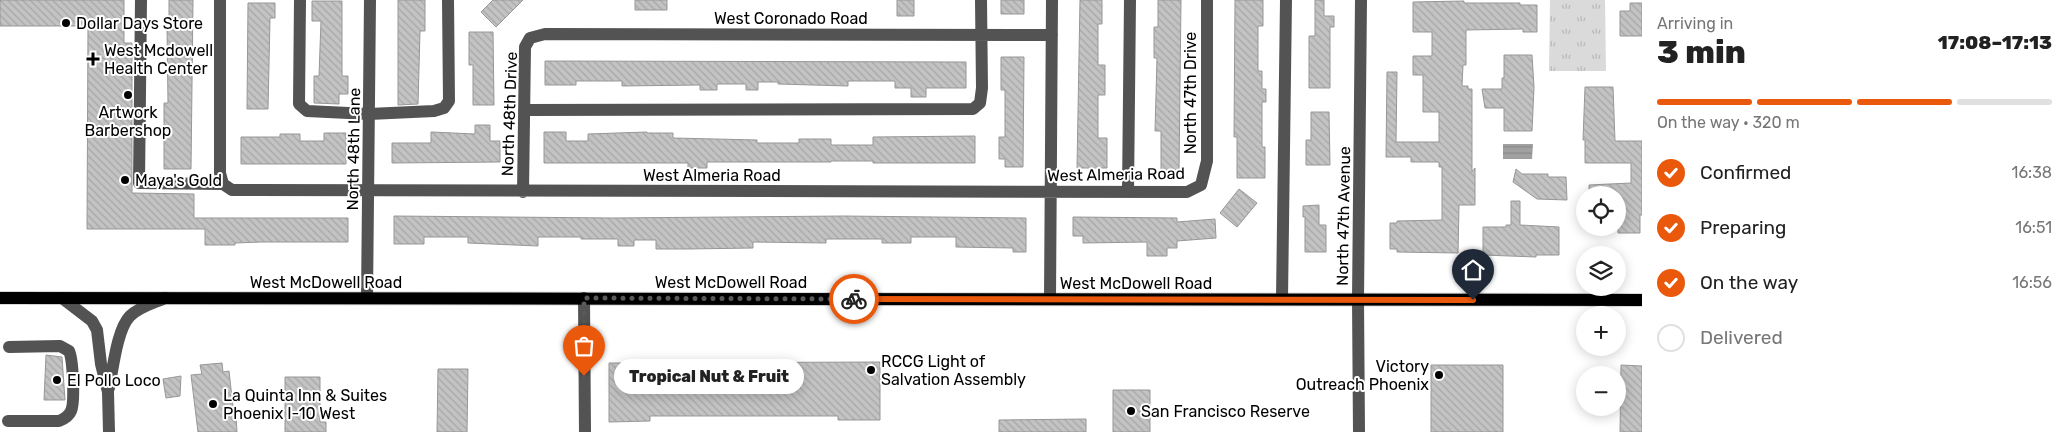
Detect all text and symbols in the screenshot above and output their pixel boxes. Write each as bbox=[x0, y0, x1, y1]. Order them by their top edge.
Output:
street label: West Coronado Road bbox=[714, 9, 868, 28]
place label: Dollar Days Store bbox=[76, 14, 203, 33]
text: Arriving in bbox=[1657, 14, 1733, 33]
marker: Dollar Days Store bbox=[60, 17, 72, 29]
text: 17:08–17:13 bbox=[1938, 31, 2052, 54]
street label: North 47th Drive bbox=[1181, 32, 1200, 154]
text: 3 min bbox=[1657, 33, 1746, 71]
place label: West Mcdowell Health Center bbox=[104, 41, 213, 78]
street label: North 48th Drive bbox=[498, 51, 521, 177]
marker: West Mcdowell Health Center bbox=[86, 52, 100, 66]
street label: North 48th Lane bbox=[343, 87, 364, 211]
marker: Artwork Barbershop bbox=[122, 89, 134, 101]
place label: Artwork Barbershop bbox=[85, 103, 171, 140]
text: On the way · 320 m bbox=[1657, 113, 1800, 132]
street label: North 47th Avenue bbox=[1333, 146, 1354, 286]
icon: check bbox=[1657, 159, 1685, 187]
text: Confirmed bbox=[1700, 161, 1791, 184]
text: 16:38 bbox=[2012, 163, 2052, 182]
street label: West Almeria Road bbox=[1047, 164, 1185, 185]
street label: West Almeria Road bbox=[643, 166, 781, 185]
place label: Maya's Gold bbox=[135, 171, 222, 190]
marker: Maya's Gold bbox=[119, 174, 131, 186]
map controls bbox=[1576, 186, 1626, 416]
button: locate bbox=[1576, 186, 1626, 236]
icon: check bbox=[1657, 214, 1685, 242]
text: Preparing bbox=[1700, 216, 1786, 239]
text: 16:51 bbox=[2015, 218, 2052, 237]
button: layers bbox=[1576, 246, 1626, 296]
pin bbox=[1452, 249, 1494, 300]
icon: home bbox=[1459, 256, 1487, 284]
icon: check bbox=[1657, 269, 1685, 297]
text: On the way bbox=[1700, 271, 1798, 294]
street label: West McDowell Road bbox=[250, 273, 402, 292]
street label: West McDowell Road bbox=[655, 273, 807, 292]
text: 16:56 bbox=[2012, 273, 2052, 292]
courier bbox=[829, 274, 879, 324]
street label: West McDowell Road bbox=[1060, 274, 1212, 293]
icon: bike bbox=[840, 285, 868, 313]
button: + bbox=[1576, 306, 1626, 356]
pin bbox=[563, 325, 605, 376]
text: Delivered bbox=[1700, 326, 1783, 349]
icon: bag bbox=[570, 332, 598, 360]
place label: RCCG Light of Salvation Assembly bbox=[881, 352, 1026, 389]
place label: Victory Outreach Phoenix bbox=[1296, 357, 1429, 394]
callout: Tropical Nut & Fruit bbox=[614, 358, 804, 394]
marker: RCCG Light of Salvation Assembly bbox=[865, 364, 877, 376]
button: − bbox=[1576, 366, 1626, 416]
text: Tropical Nut & Fruit bbox=[629, 367, 789, 386]
marker: Victory Outreach Phoenix bbox=[1433, 369, 1445, 381]
place label: El Pollo Loco bbox=[67, 371, 161, 390]
marker: El Pollo Loco bbox=[51, 374, 63, 386]
place label: La Quinta Inn & Suites Phoenix I-10 West bbox=[223, 386, 387, 423]
marker: La Quinta Inn & Suites Phoenix I-10 West bbox=[207, 398, 219, 410]
place label: San Francisco Reserve bbox=[1141, 402, 1310, 421]
marker: San Francisco Reserve bbox=[1125, 405, 1137, 417]

